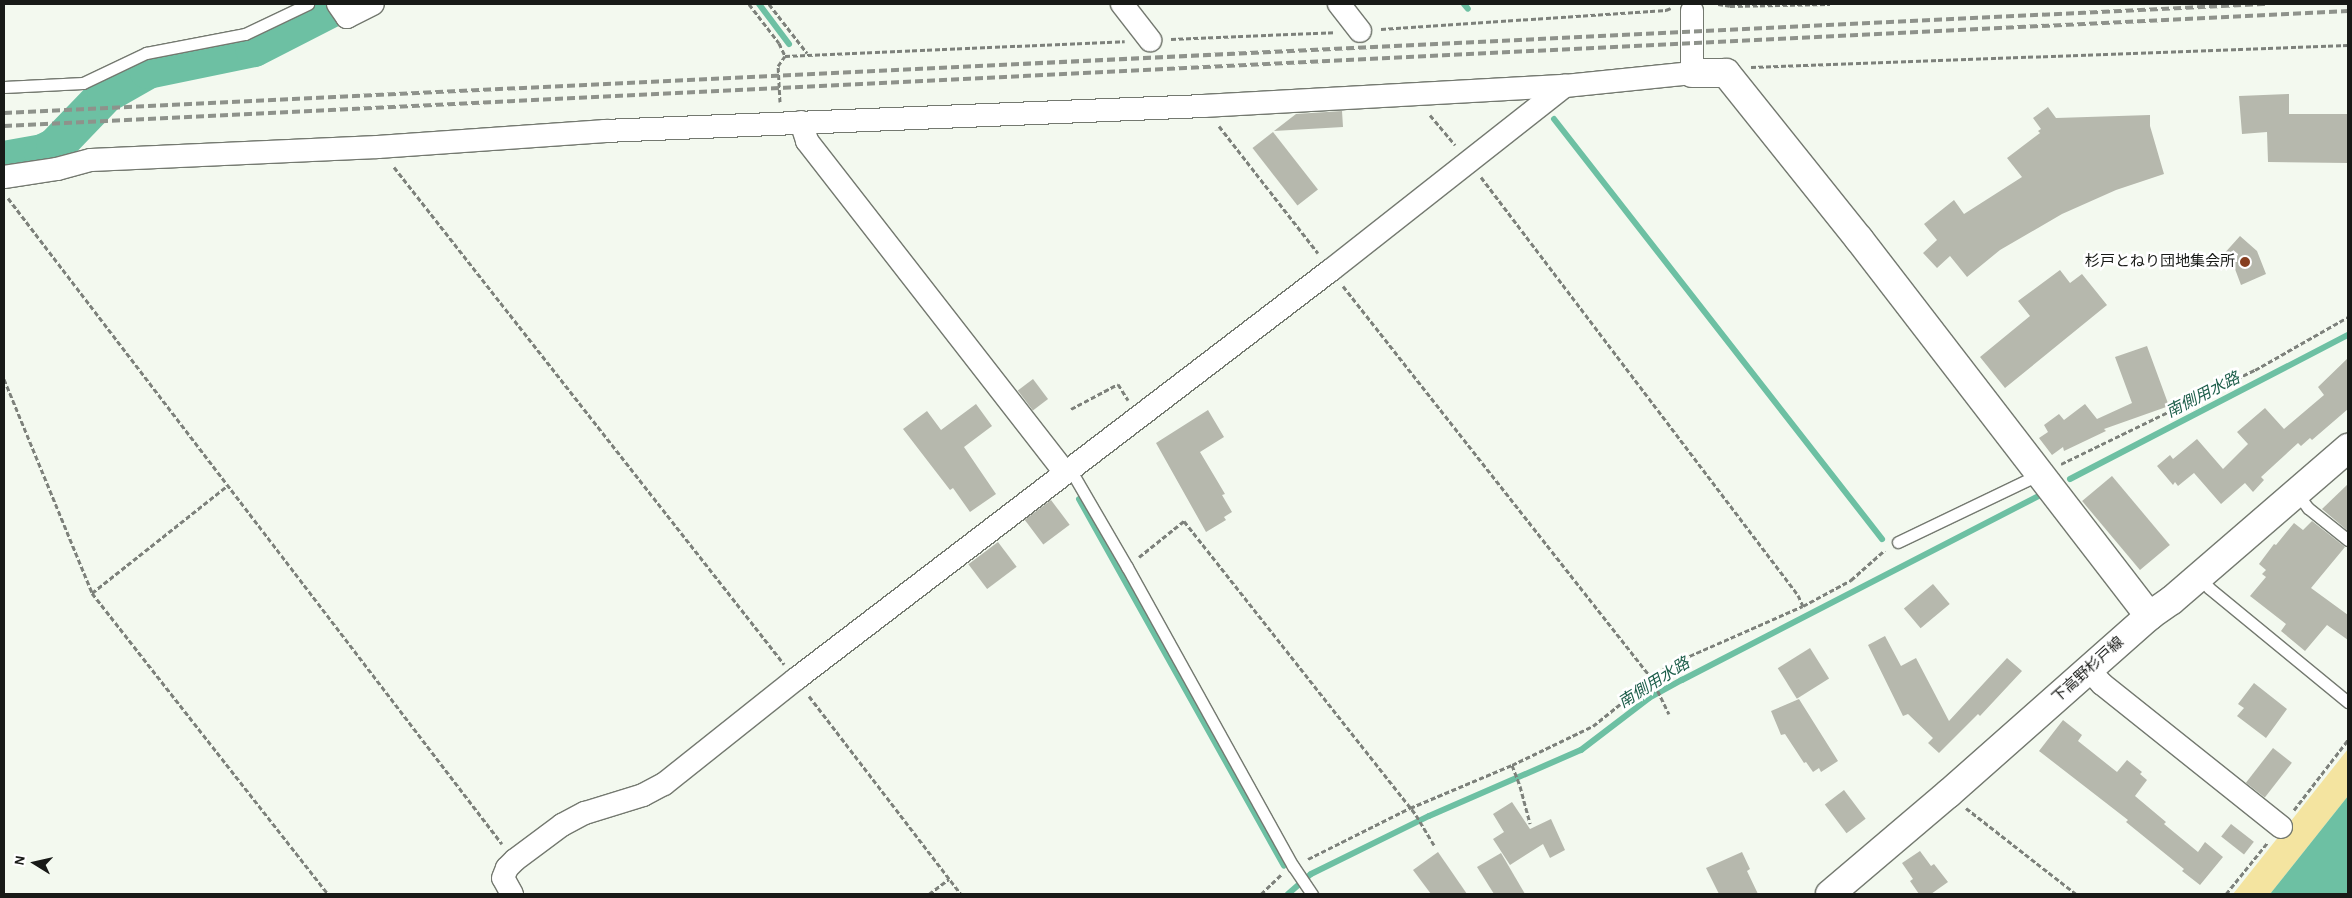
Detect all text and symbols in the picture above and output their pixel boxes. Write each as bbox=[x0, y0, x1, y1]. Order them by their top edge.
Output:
place label: 杉戸とねり団地集会所 bbox=[2085, 253, 2235, 271]
marker: 杉戸とねり団地集会所 bbox=[2239, 256, 2251, 268]
water label: 南側用水路 bbox=[2163, 368, 2243, 422]
street label: 下高野杉戸線 bbox=[2049, 633, 2127, 707]
water label: 南側用水路 bbox=[1615, 654, 1693, 712]
north arrow bbox=[10, 838, 60, 888]
text: N bbox=[12, 854, 28, 866]

